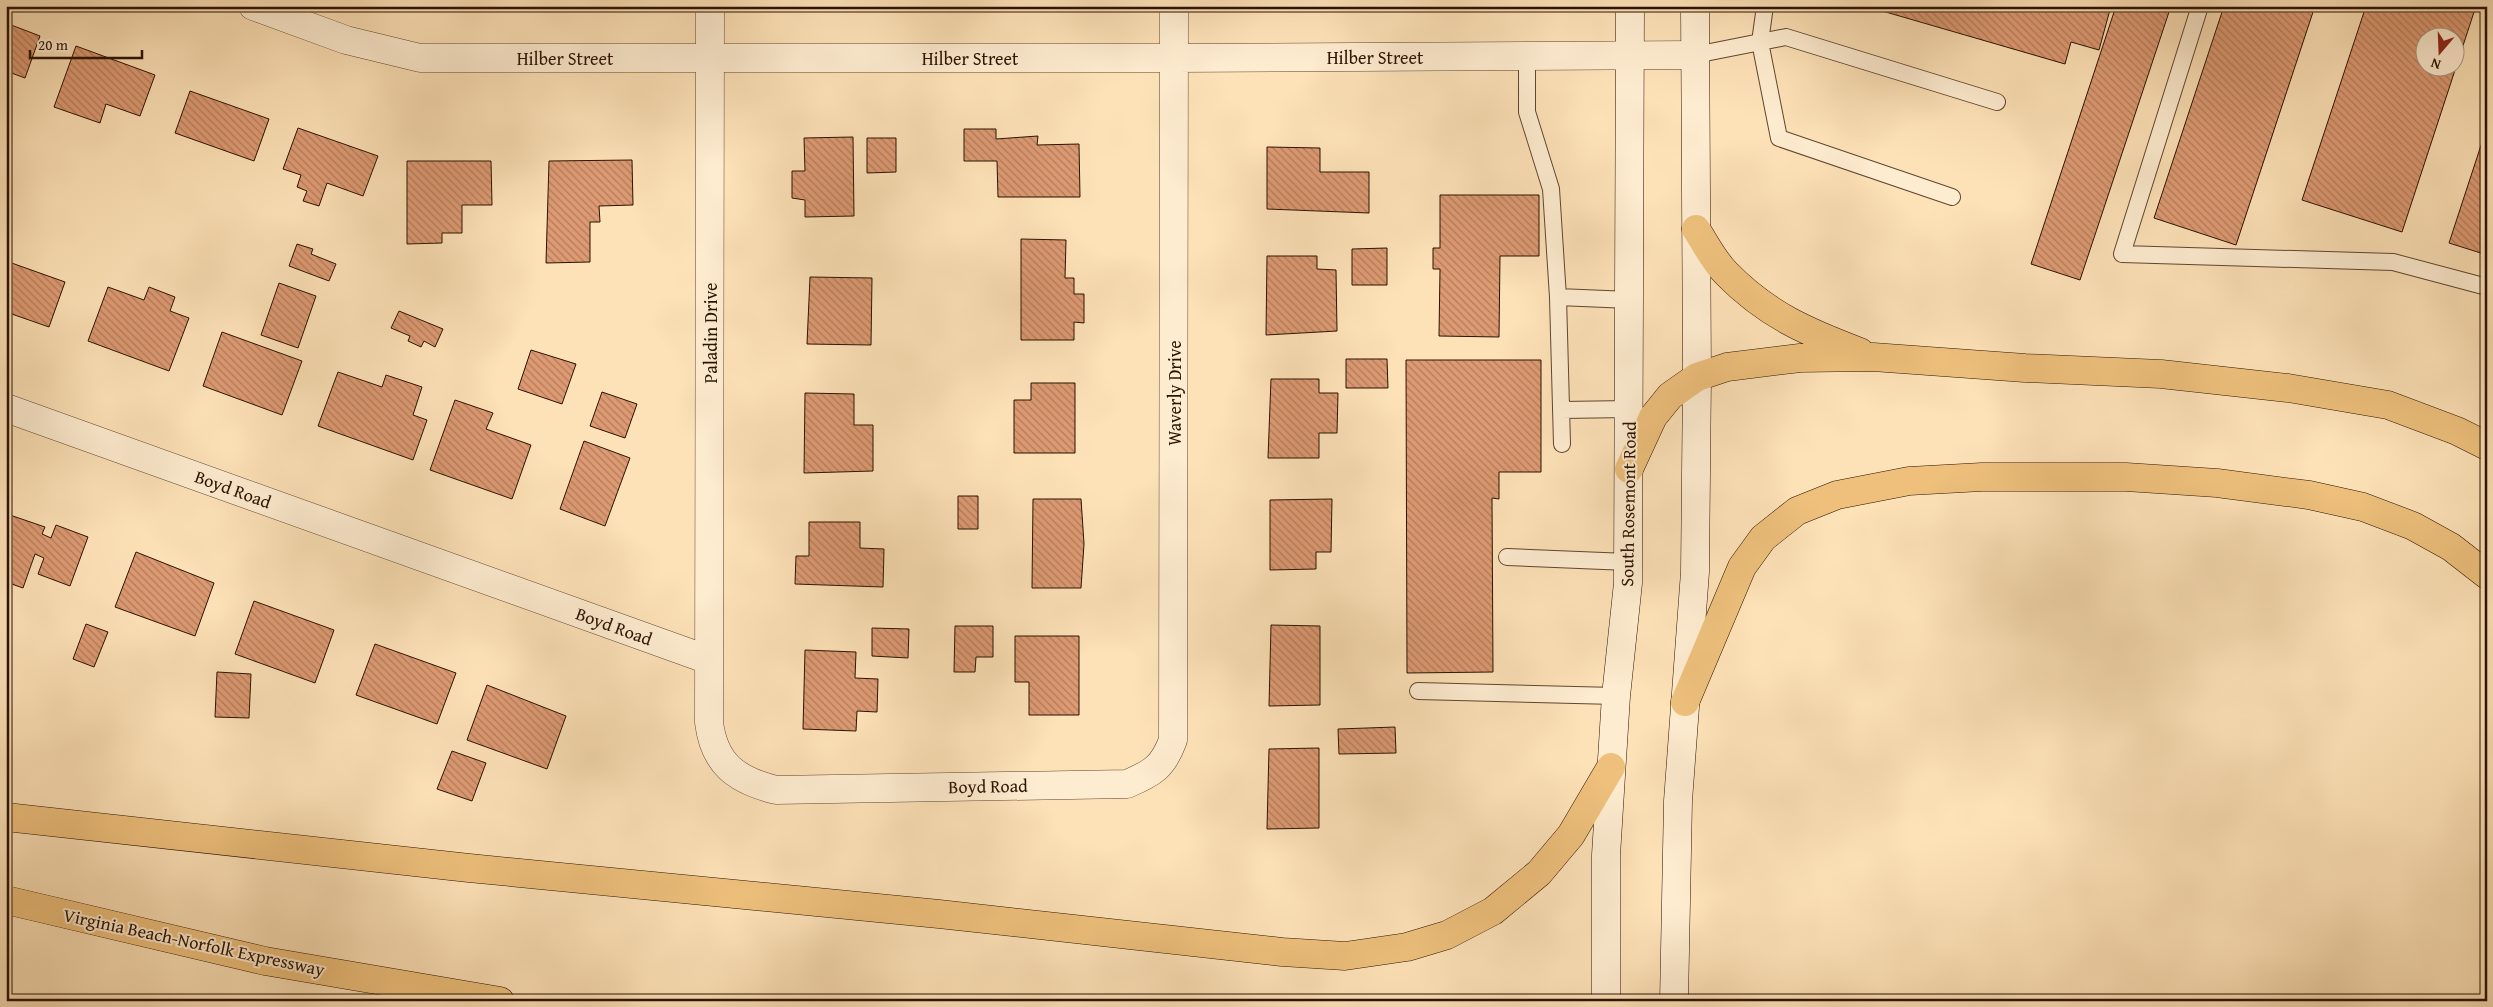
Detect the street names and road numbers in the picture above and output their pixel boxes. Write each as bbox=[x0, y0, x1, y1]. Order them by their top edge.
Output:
street label: Hilber Street bbox=[1327, 44, 1424, 71]
street label: Hilber Street bbox=[517, 45, 614, 72]
street label: Hilber Street bbox=[922, 45, 1019, 72]
street label: Paladin Drive bbox=[697, 283, 724, 383]
street label: Waverly Drive bbox=[1161, 340, 1188, 446]
street label: South Rosemont Road bbox=[1613, 421, 1643, 587]
street label: Boyd Road bbox=[191, 463, 275, 515]
street label: Boyd Road bbox=[572, 600, 656, 652]
street label: Boyd Road bbox=[948, 772, 1028, 800]
street label: Virginia Beach-Norfolk Expressway bbox=[61, 901, 327, 983]

